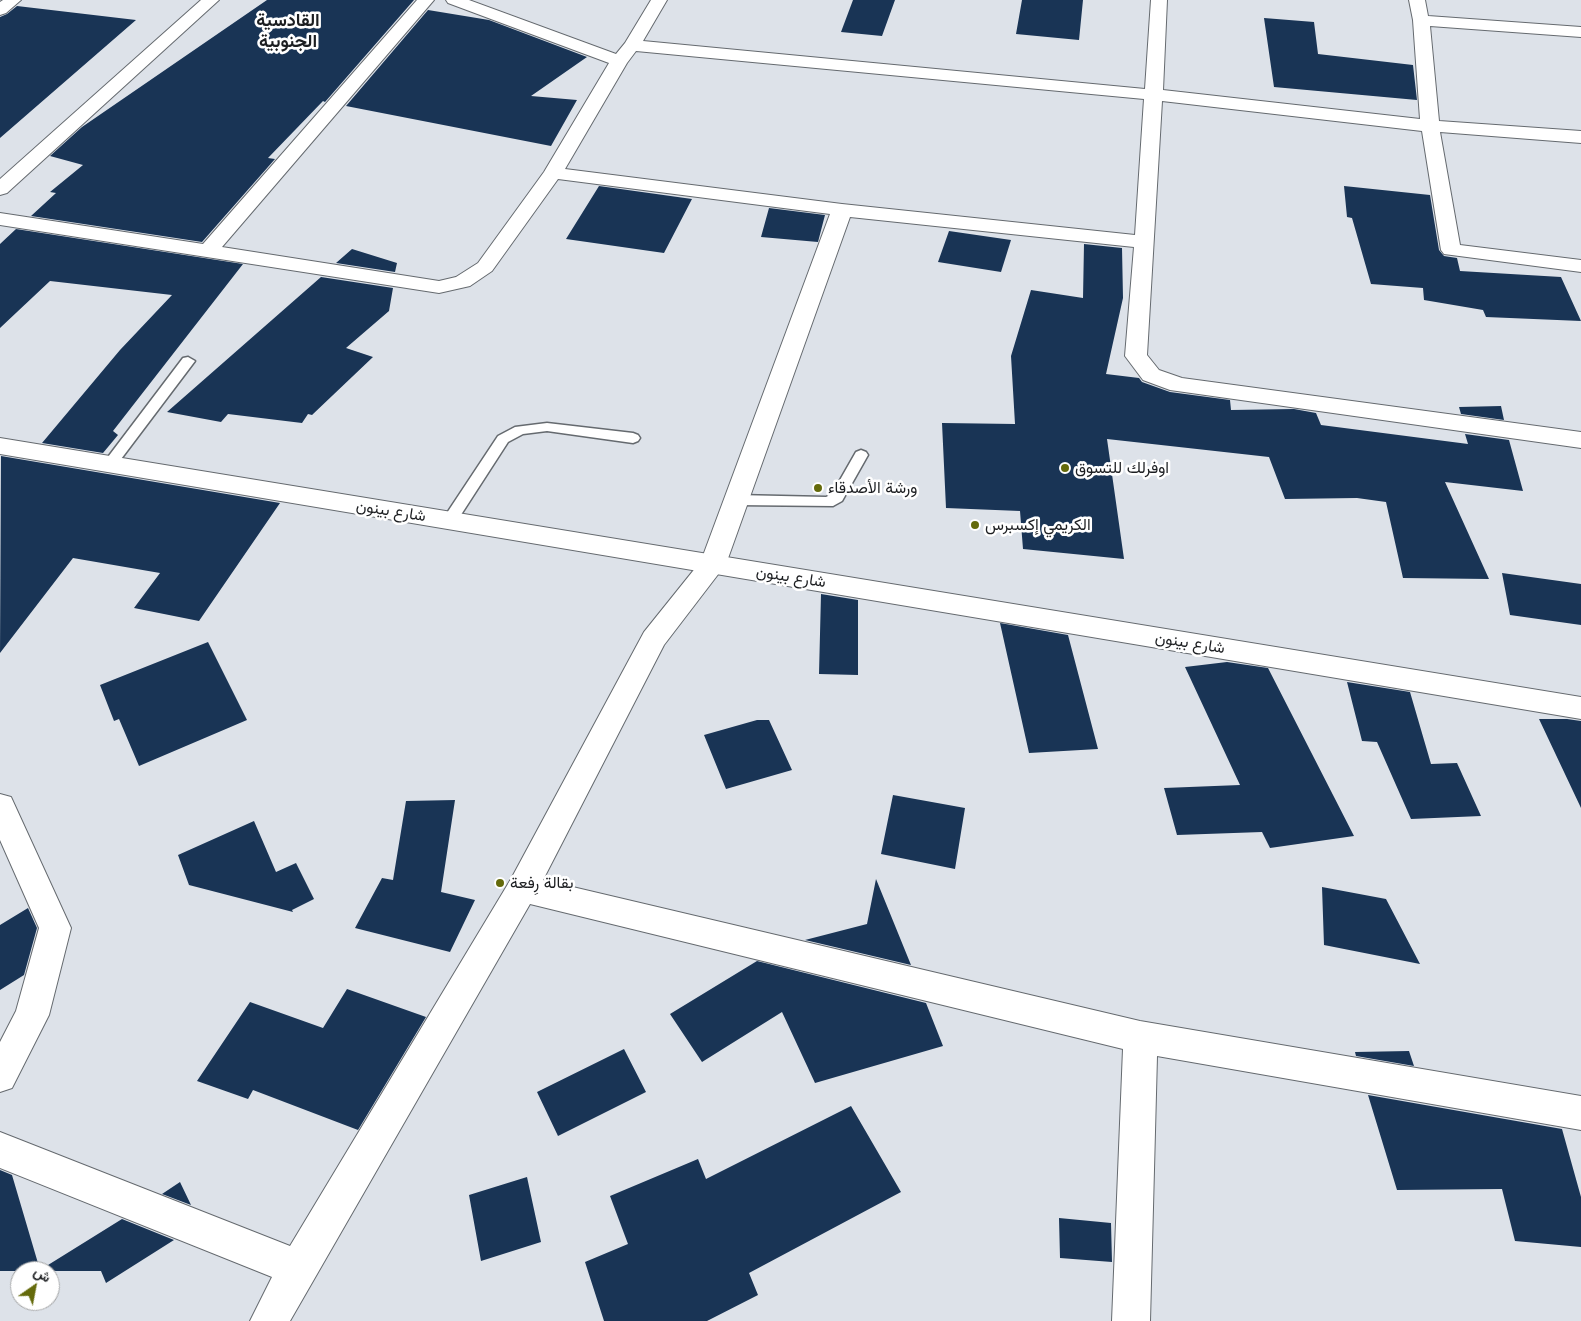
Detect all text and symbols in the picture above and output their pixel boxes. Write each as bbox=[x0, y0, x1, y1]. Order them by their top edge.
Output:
district label: القادسية الجنوبية bbox=[256, 10, 320, 52]
place label: اوفرلك للتسوق bbox=[1075, 458, 1169, 478]
marker: اوفرلك للتسوق bbox=[1059, 462, 1071, 474]
place label: ورشة الأصدقاء bbox=[828, 478, 917, 498]
marker: ورشة الأصدقاء bbox=[812, 482, 824, 494]
street label: شارع بينون bbox=[355, 496, 427, 526]
place label: الكريمي إكسبرس bbox=[985, 515, 1091, 535]
marker: الكريمي إكسبرس bbox=[969, 519, 981, 531]
street label: شارع بينون bbox=[755, 562, 827, 592]
street label: شارع بينون bbox=[1154, 628, 1226, 658]
place label: بقالة رِفعة bbox=[510, 873, 573, 893]
marker: بقالة رِفعة bbox=[494, 877, 506, 889]
north arrow bbox=[10, 1261, 60, 1311]
text: ش bbox=[31, 1262, 55, 1286]

